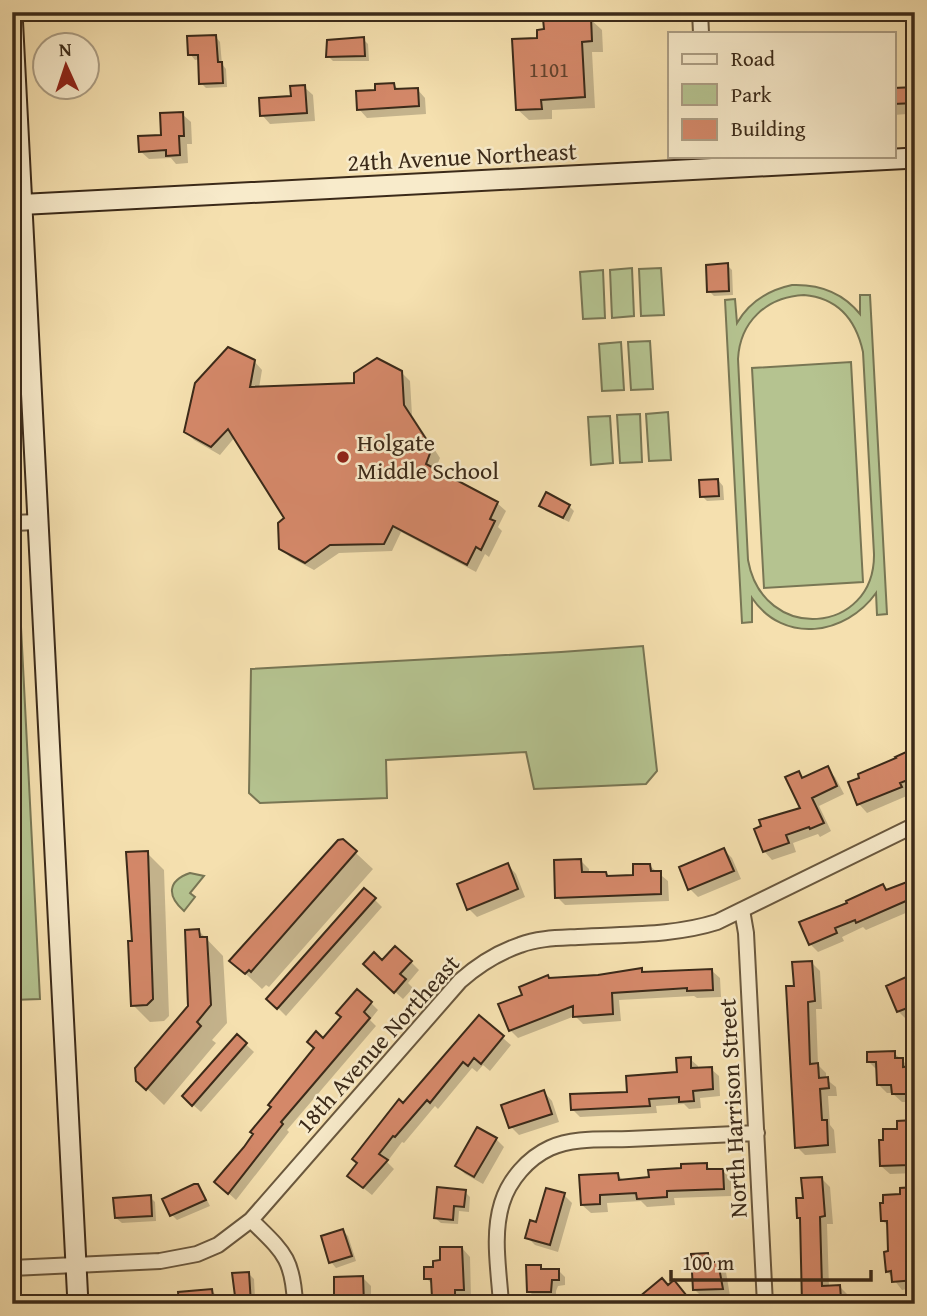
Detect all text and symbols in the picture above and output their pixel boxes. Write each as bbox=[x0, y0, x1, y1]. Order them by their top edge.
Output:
north arrow bbox=[32, 32, 102, 102]
legend bbox=[668, 32, 895, 158]
text: N bbox=[58, 35, 72, 63]
text: Road bbox=[731, 43, 776, 74]
house number: 1101 bbox=[529, 54, 569, 85]
text: Park bbox=[731, 79, 772, 110]
text: Building bbox=[731, 113, 806, 144]
street label: 24th Avenue Northeast bbox=[346, 133, 578, 180]
place label: Holgate Middle School bbox=[357, 425, 499, 488]
marker: Holgate Middle School bbox=[335, 449, 351, 465]
street label: 18th Avenue Northeast bbox=[288, 946, 468, 1141]
street label: North Harrison Street bbox=[709, 997, 756, 1219]
scale bar bbox=[671, 1239, 871, 1283]
text: 100 m bbox=[682, 1247, 734, 1278]

